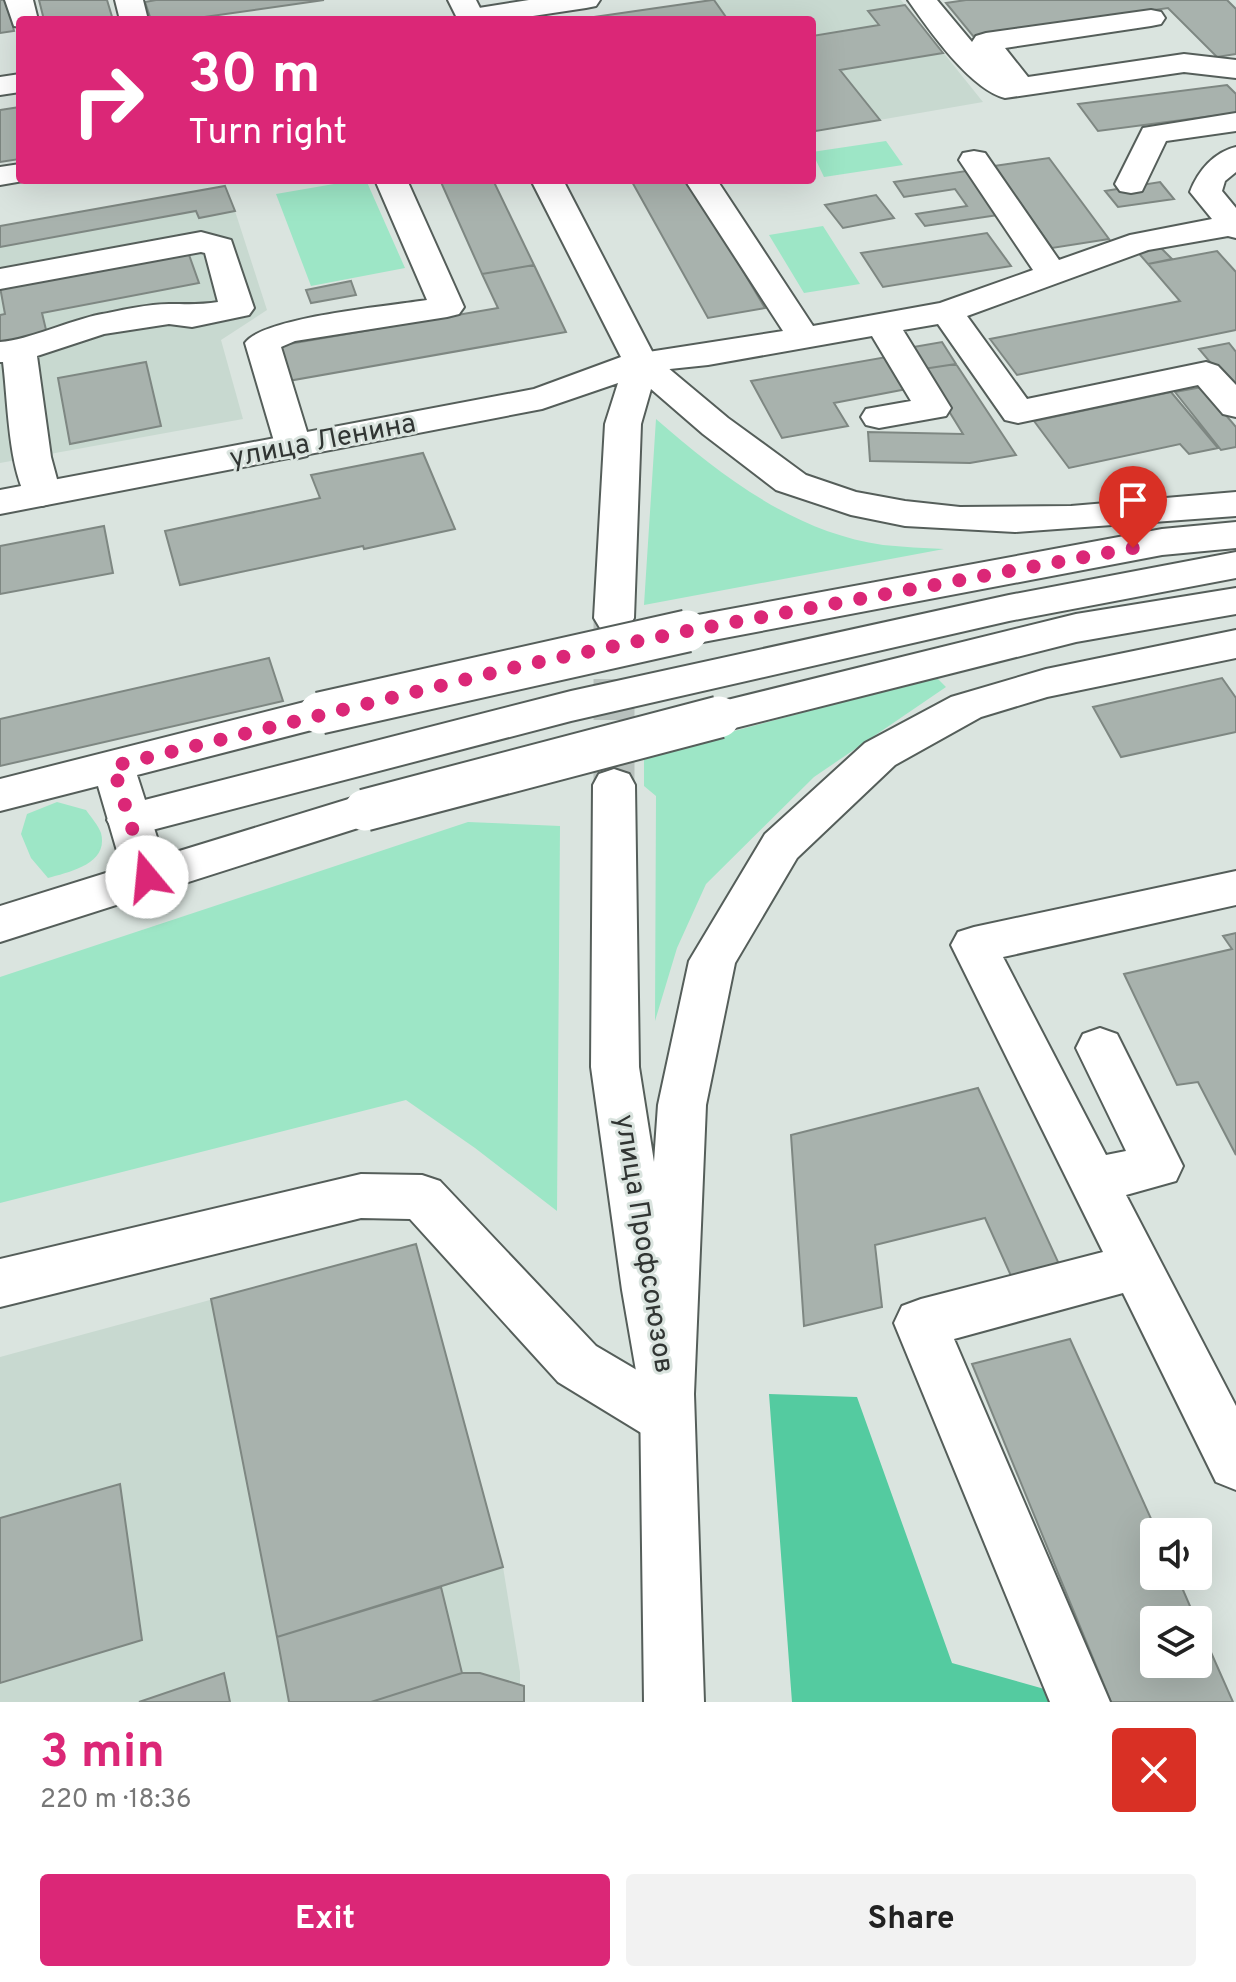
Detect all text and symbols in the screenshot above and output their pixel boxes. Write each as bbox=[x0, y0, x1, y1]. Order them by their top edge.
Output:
text: 30 m bbox=[188, 42, 321, 112]
icon: right bbox=[56, 48, 160, 152]
text: Turn right bbox=[188, 111, 347, 157]
street label: улица Ленина bbox=[227, 406, 419, 478]
pin bbox=[1099, 466, 1167, 548]
icon: arrive bbox=[1111, 478, 1155, 522]
position arrow bbox=[105, 835, 189, 919]
street label: улица Профсоюзов bbox=[605, 1112, 681, 1376]
map controls bbox=[1140, 1518, 1212, 1678]
button: sound bbox=[1140, 1518, 1212, 1590]
button: layers bbox=[1140, 1606, 1212, 1678]
text: 3 min bbox=[40, 1724, 165, 1784]
button: close bbox=[1112, 1728, 1196, 1812]
text: 220 m · 18:36 bbox=[40, 1784, 191, 1817]
button: Exit bbox=[40, 1874, 610, 1966]
button: Share bbox=[626, 1874, 1196, 1966]

